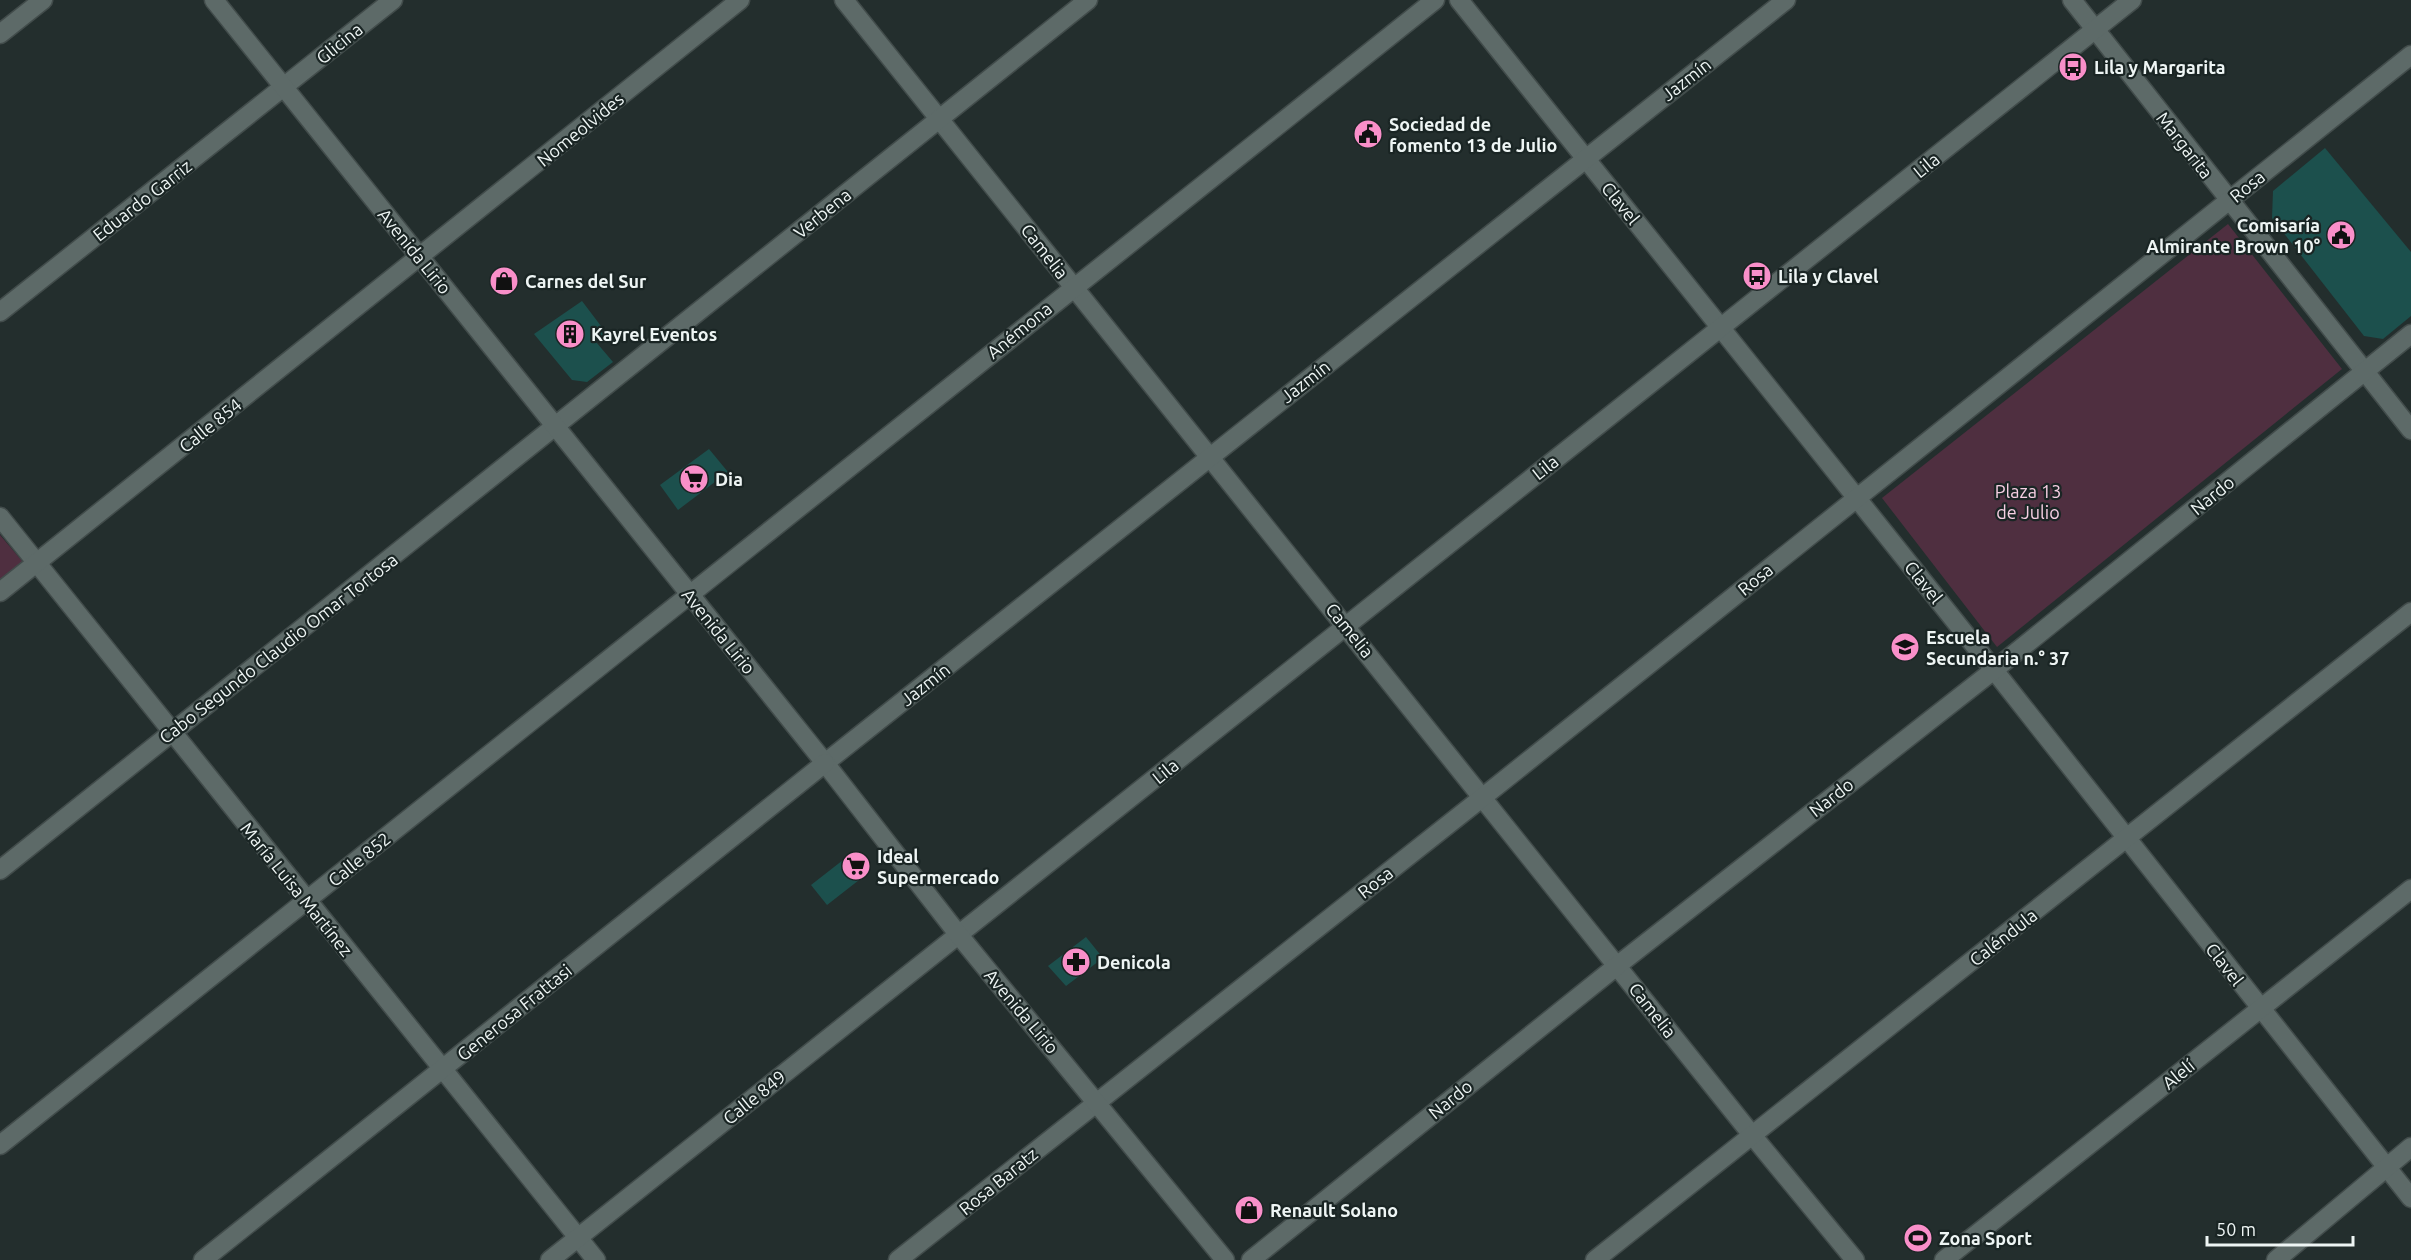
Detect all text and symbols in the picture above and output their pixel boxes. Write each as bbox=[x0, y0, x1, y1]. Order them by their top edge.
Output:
street label: Glicina bbox=[312, 18, 366, 68]
bus stop icon: Lila y Margarita bbox=[2057, 51, 2089, 83]
street label: Jazmín bbox=[1658, 54, 1714, 104]
place label: Lila y Margarita bbox=[2094, 57, 2226, 77]
street label: Nomeolvides bbox=[533, 88, 627, 170]
street label: Margarita bbox=[2153, 108, 2217, 182]
place label: Sociedad de fomento 13 de Julio bbox=[1389, 114, 1557, 155]
public building icon: Sociedad de fomento 13 de Julio bbox=[1352, 118, 1384, 150]
street label: Lila bbox=[1909, 149, 1943, 181]
street label: Eduardo Garriz bbox=[89, 155, 195, 245]
street label: Rosa bbox=[2226, 166, 2268, 206]
street label: Clavel bbox=[1598, 178, 1644, 228]
street label: Verbena bbox=[789, 184, 855, 242]
street label: Avenida Lirio bbox=[375, 204, 455, 298]
place label: Comisaría Almirante Brown 10° bbox=[2146, 215, 2320, 256]
public building icon: Comisaría Almirante Brown 10° bbox=[2325, 219, 2357, 251]
street label: Camelia bbox=[1017, 220, 1073, 282]
bus stop icon: Lila y Clavel bbox=[1741, 260, 1773, 292]
shop icon: Carnes del Sur bbox=[488, 265, 520, 297]
place label: Lila y Clavel bbox=[1778, 266, 1879, 286]
place label: Carnes del Sur bbox=[525, 271, 647, 291]
street label: Anémona bbox=[983, 298, 1055, 362]
building icon: Kayrel Eventos bbox=[554, 318, 586, 350]
place label: Kayrel Eventos bbox=[591, 324, 717, 344]
street label: Jazmín bbox=[1277, 356, 1333, 406]
street label: Calle 854 bbox=[175, 394, 245, 456]
street label: Lila bbox=[1528, 451, 1562, 483]
supermarket icon: Dia bbox=[678, 463, 710, 495]
place label: Dia bbox=[715, 469, 743, 489]
street label: Nardo bbox=[2186, 472, 2238, 518]
park label: Plaza 13 de Julio bbox=[1995, 481, 2061, 522]
street label: Cabo Segundo Claudio Omar Tortosa bbox=[155, 549, 401, 747]
street label: Clavel bbox=[1901, 557, 1947, 607]
street label: Rosa bbox=[1734, 559, 1776, 599]
street label: Avenida Lirio bbox=[679, 584, 759, 678]
street label: Camelia bbox=[1322, 599, 1378, 661]
place label: Escuela Secundaria n.° 37 bbox=[1926, 627, 2069, 668]
school or university icon: Escuela Secundaria n.° 37 bbox=[1889, 631, 1921, 663]
street label: Jazmín bbox=[897, 659, 953, 709]
street label: Lila bbox=[1148, 755, 1182, 787]
street label: Nardo bbox=[1805, 774, 1857, 820]
street label: María Luisa Martínez bbox=[237, 818, 357, 960]
street label: Calle 852 bbox=[324, 828, 394, 890]
place label: Ideal Supermercado bbox=[877, 846, 999, 887]
supermarket icon: Ideal Supermercado bbox=[840, 850, 872, 882]
street label: Rosa bbox=[1354, 862, 1396, 902]
street label: Caléndula bbox=[1965, 904, 2041, 970]
street label: Clavel bbox=[2202, 939, 2248, 989]
pharmacy icon: Denicola bbox=[1060, 946, 1092, 978]
place label: Denicola bbox=[1097, 952, 1171, 972]
street label: Generosa Frattasi bbox=[453, 960, 575, 1064]
street label: Avenida Lirio bbox=[981, 965, 1063, 1057]
street label: Camelia bbox=[1625, 979, 1681, 1041]
street label: Alelí bbox=[2158, 1055, 2199, 1093]
street label: Calle 849 bbox=[719, 1066, 789, 1128]
street label: Nardo bbox=[1424, 1076, 1476, 1122]
street label: Rosa Baratz bbox=[955, 1143, 1041, 1219]
shop icon: Renault Solano bbox=[1233, 1194, 1265, 1226]
place label: Renault Solano bbox=[1270, 1200, 1398, 1220]
scale bar bbox=[2207, 1209, 2352, 1247]
text: 50 m bbox=[2216, 1219, 2256, 1239]
sports icon: Zona Sport bbox=[1902, 1222, 1934, 1254]
place label: Zona Sport bbox=[1939, 1228, 2032, 1248]

